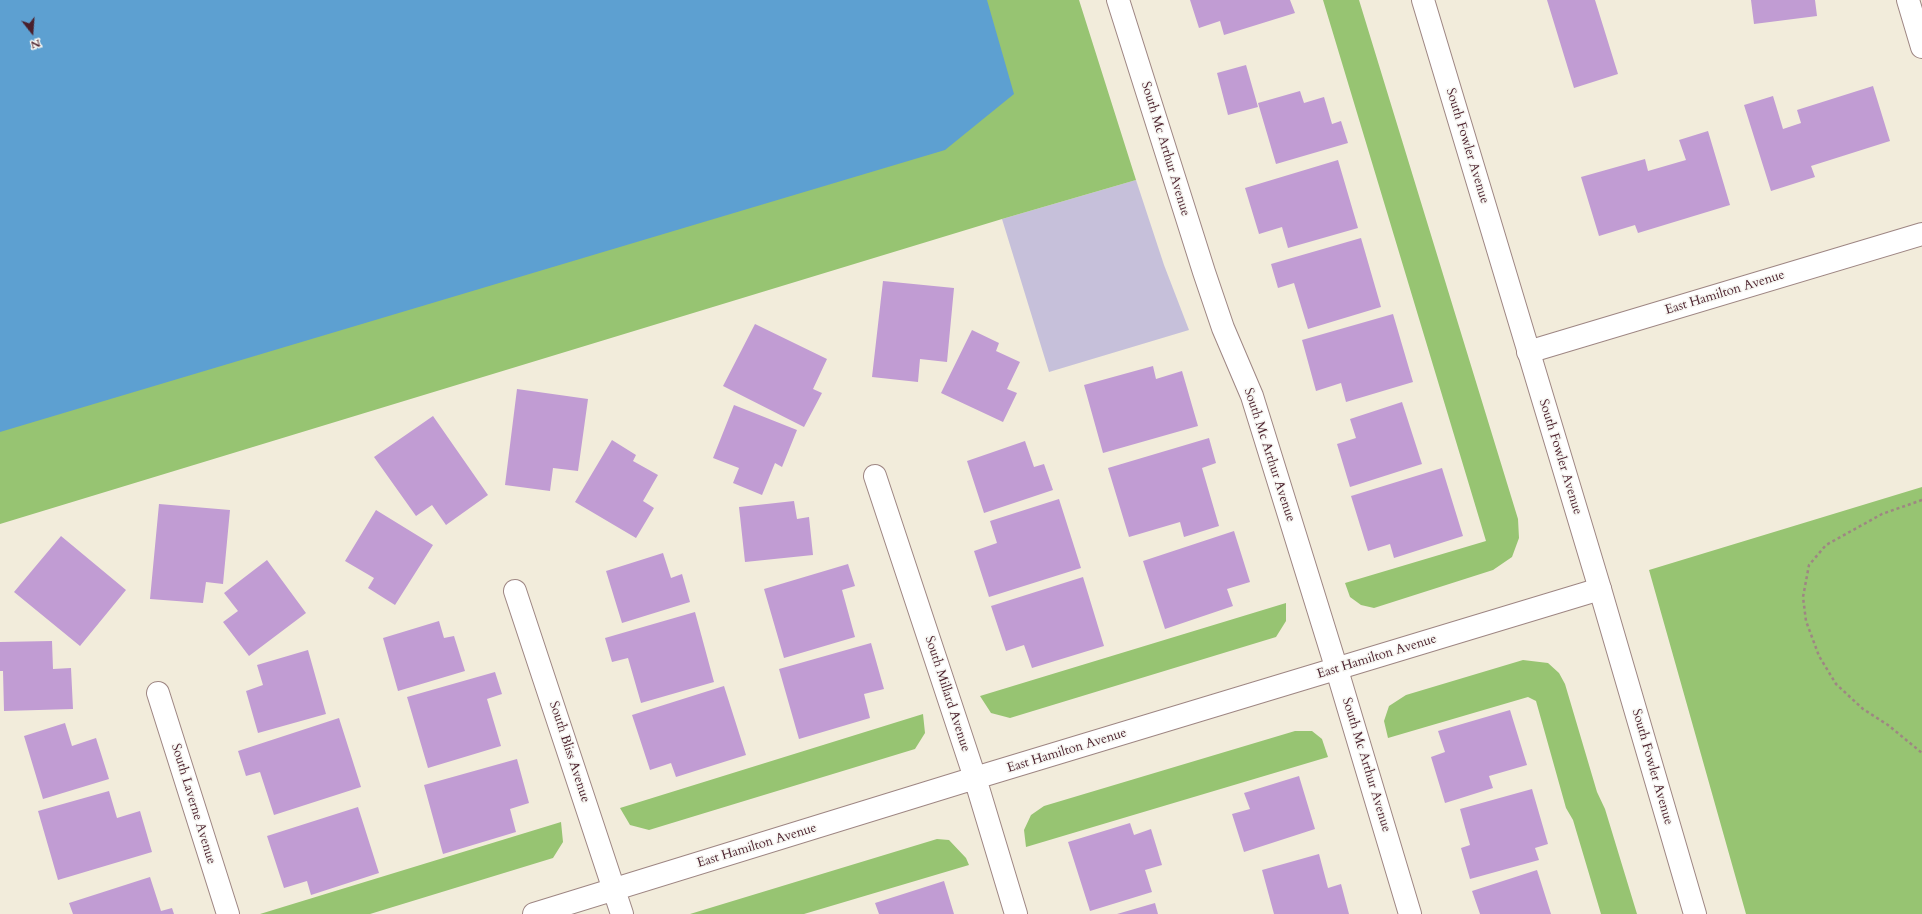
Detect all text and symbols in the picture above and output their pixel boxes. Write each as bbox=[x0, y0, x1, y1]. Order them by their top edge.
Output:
north arrow bbox=[12, 12, 52, 52]
text: N bbox=[29, 35, 42, 53]
street label: South Mc Arthur Avenue bbox=[1137, 80, 1193, 218]
street label: South Fowler Avenue bbox=[1442, 86, 1492, 206]
street label: East Hamilton Avenue bbox=[1663, 267, 1787, 319]
street label: South Mc Arthur Avenue bbox=[1240, 386, 1298, 524]
street label: South Fowler Avenue bbox=[1535, 397, 1585, 517]
street label: East Hamilton Avenue bbox=[1315, 631, 1439, 683]
street label: South Millard Avenue bbox=[921, 634, 973, 754]
street label: South Mc Arthur Avenue bbox=[1338, 696, 1394, 834]
street label: South Bliss Avenue bbox=[545, 699, 593, 805]
street label: South Fowler Avenue bbox=[1628, 707, 1676, 827]
street label: East Hamilton Avenue bbox=[1005, 725, 1129, 777]
street label: South Laverne Avenue bbox=[167, 742, 219, 866]
street label: East Hamilton Avenue bbox=[695, 820, 819, 872]

